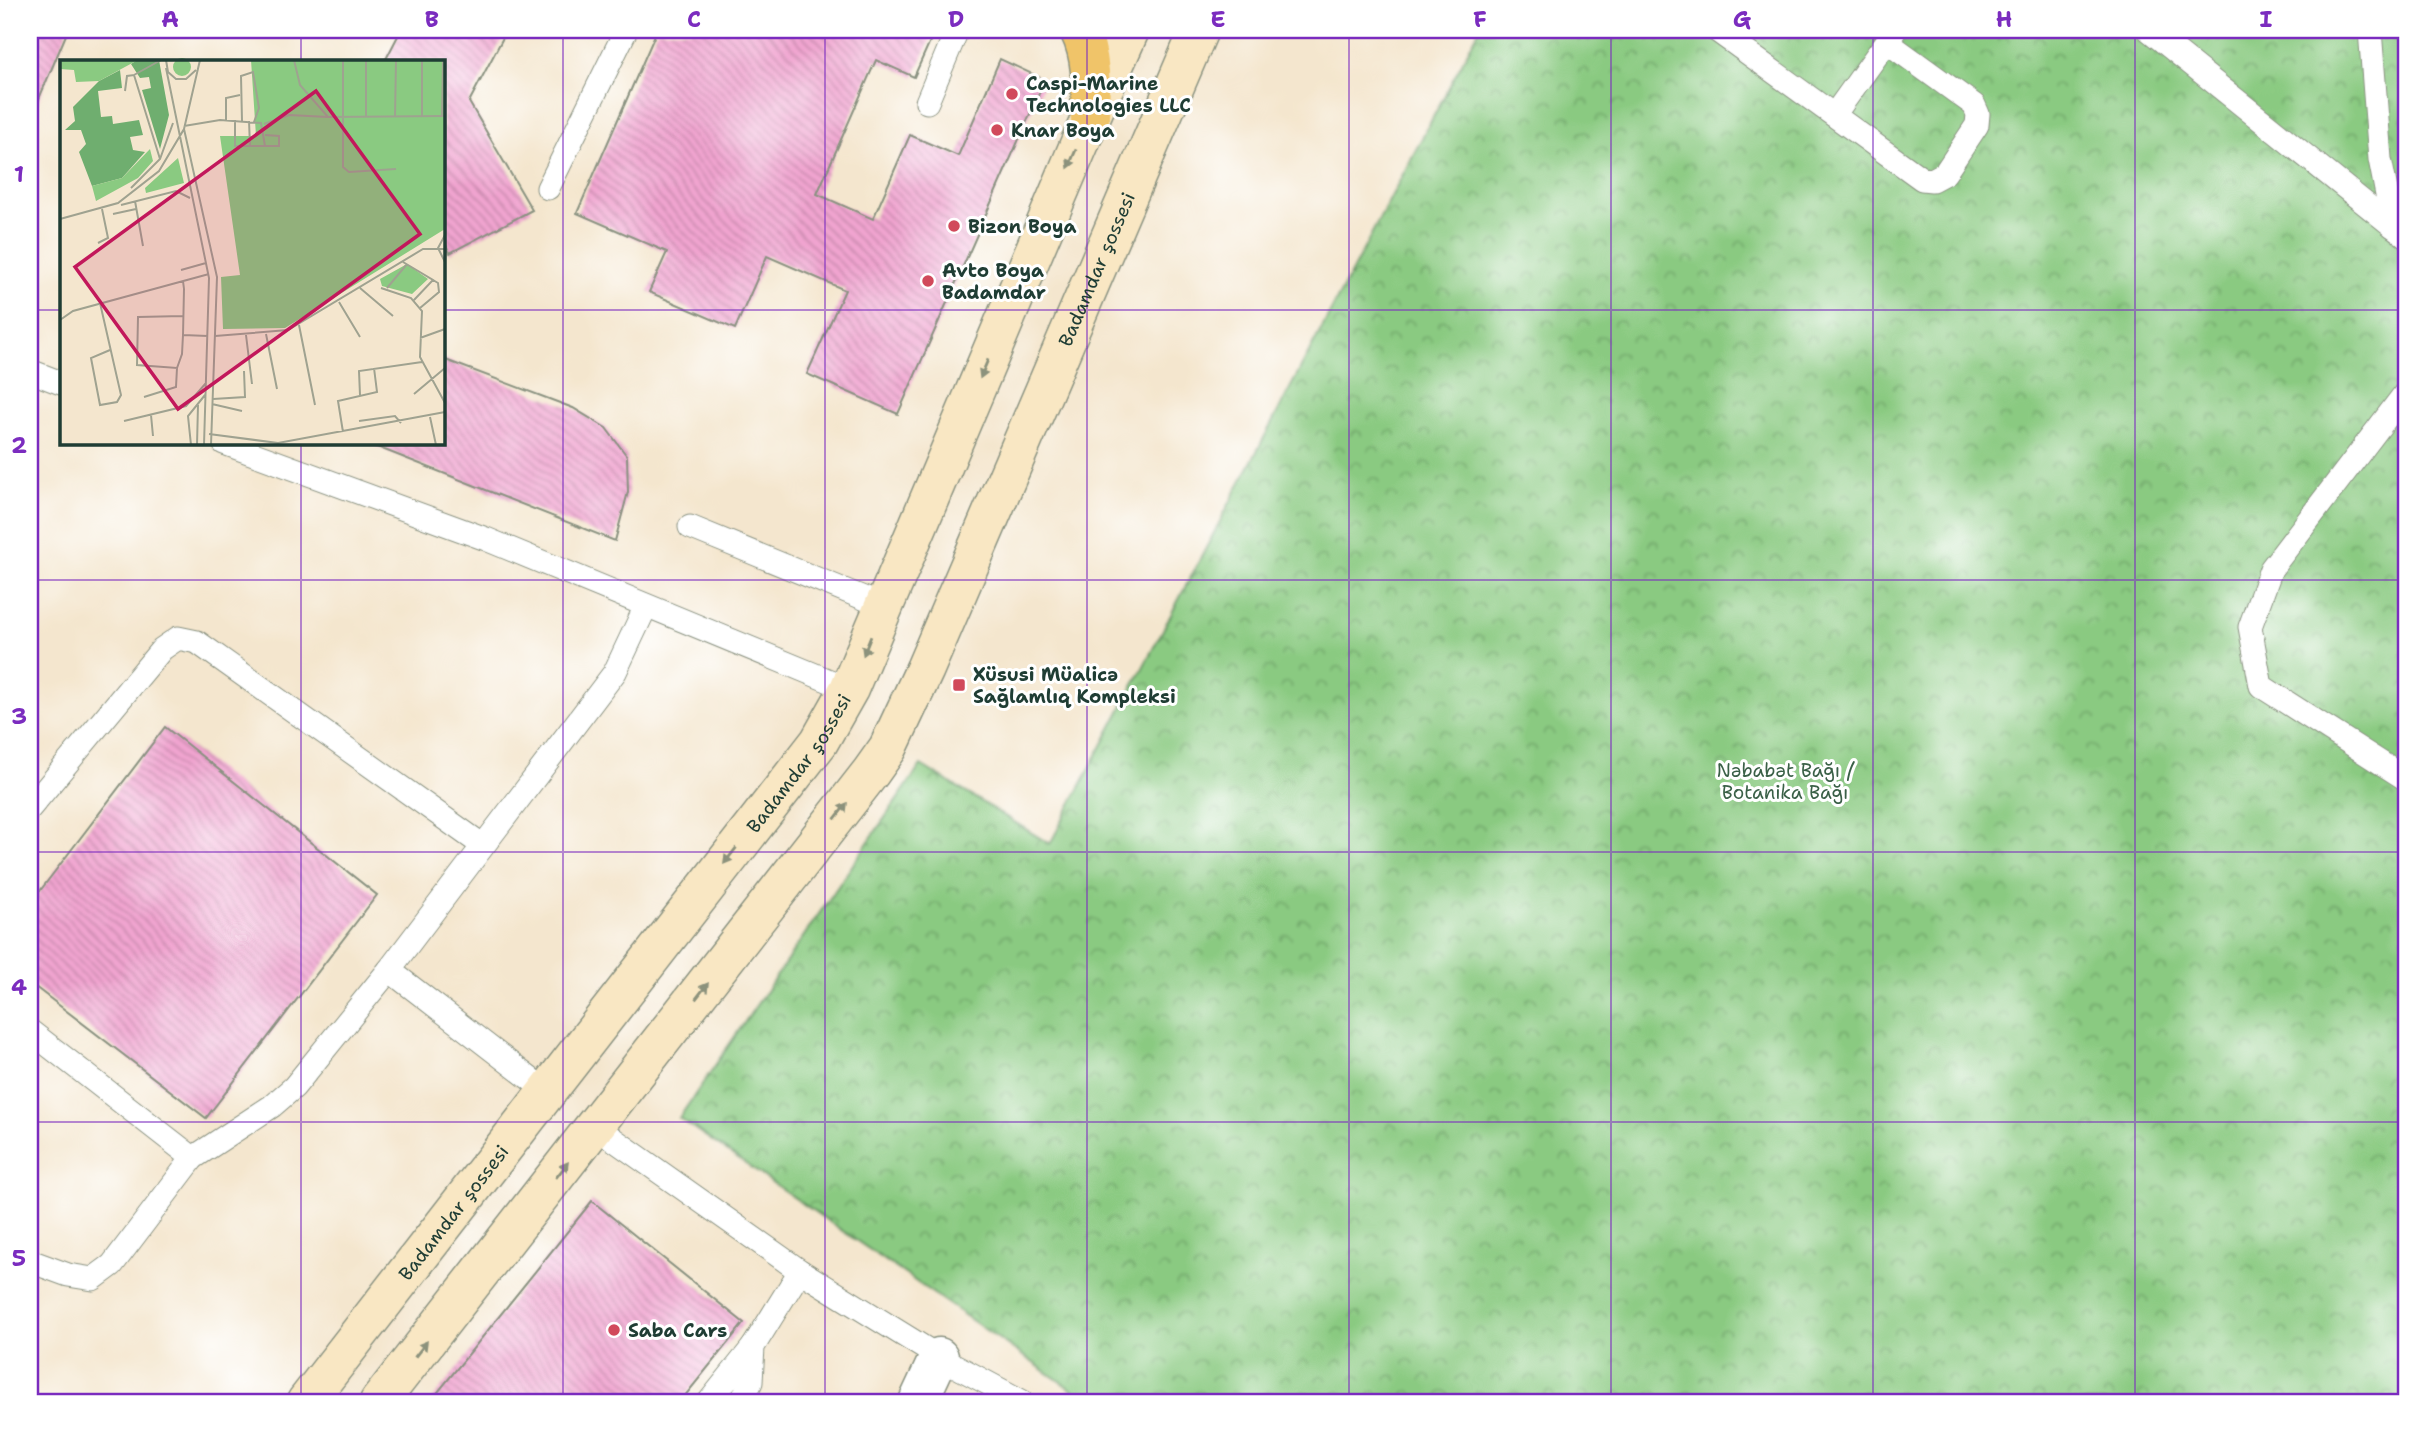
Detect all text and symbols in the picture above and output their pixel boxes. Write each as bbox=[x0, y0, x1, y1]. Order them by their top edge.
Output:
text: A bbox=[161, 4, 179, 34]
text: B bbox=[425, 4, 439, 34]
text: C bbox=[687, 4, 701, 34]
text: D bbox=[948, 4, 964, 34]
text: E bbox=[1210, 4, 1226, 34]
text: F bbox=[1473, 4, 1487, 34]
text: G bbox=[1733, 4, 1752, 34]
text: H bbox=[1996, 4, 2012, 34]
text: I bbox=[2260, 4, 2273, 34]
inset map bbox=[60, 60, 444, 444]
place label: Caspi-Marine Technologies LLC bbox=[1026, 71, 1191, 118]
marker: Caspi-Marine Technologies LLC bbox=[1004, 86, 1020, 102]
place label: Knar Boya bbox=[1011, 118, 1114, 143]
marker: Knar Boya bbox=[989, 122, 1005, 138]
one-way arrow bbox=[1067, 149, 1078, 170]
text: 1 bbox=[14, 159, 24, 189]
street label: Badamdar şossesi bbox=[1052, 188, 1140, 350]
place label: Bizon Boya bbox=[968, 214, 1077, 239]
marker: Bizon Boya bbox=[946, 218, 962, 234]
place label: Avto Boya Badamdar bbox=[942, 258, 1046, 305]
marker: Avto Boya Badamdar bbox=[920, 273, 936, 289]
one-way arrow bbox=[978, 359, 989, 380]
text: 2 bbox=[11, 430, 27, 460]
one-way arrow bbox=[861, 636, 872, 657]
place label: Xüsusi Müalicə Sağlamlıq Kompleksi bbox=[973, 662, 1176, 709]
marker: Xüsusi Müalicə Sağlamlıq Kompleksi bbox=[951, 677, 967, 693]
street label: Badamdar şossesi bbox=[741, 689, 856, 838]
text: 3 bbox=[11, 701, 27, 731]
park label: Nəbabət Bağı / Botanika Bağı bbox=[1717, 758, 1856, 805]
one-way arrow bbox=[834, 802, 848, 820]
one-way arrow bbox=[723, 847, 738, 865]
text: 4 bbox=[11, 972, 27, 1002]
one-way arrow bbox=[694, 982, 709, 1000]
street label: Badamdar şossesi bbox=[393, 1140, 514, 1285]
one-way arrow bbox=[554, 1161, 568, 1179]
text: 5 bbox=[12, 1243, 26, 1273]
place label: Saba Cars bbox=[628, 1318, 727, 1343]
marker: Saba Cars bbox=[606, 1322, 622, 1338]
one-way arrow bbox=[413, 1340, 428, 1358]

